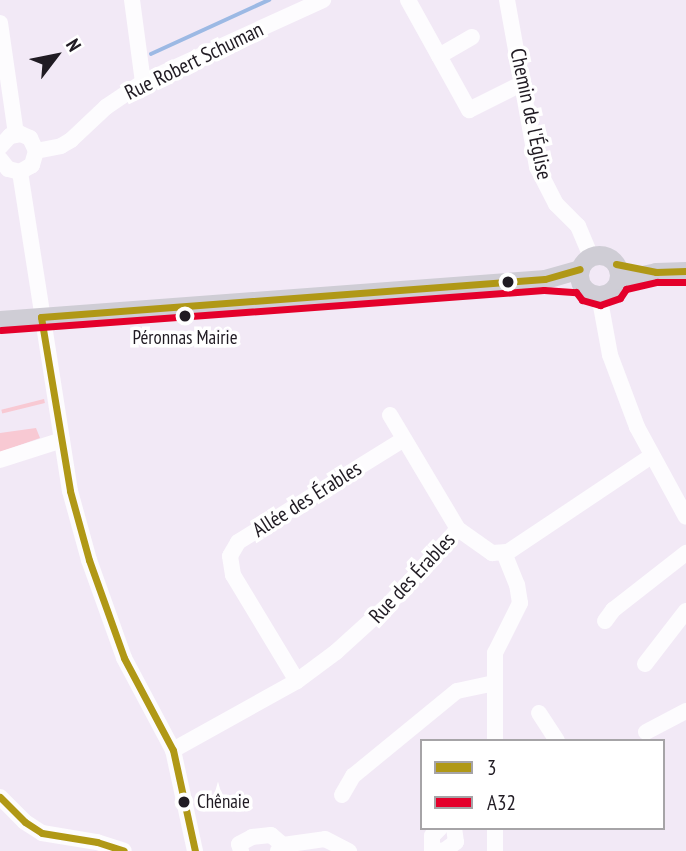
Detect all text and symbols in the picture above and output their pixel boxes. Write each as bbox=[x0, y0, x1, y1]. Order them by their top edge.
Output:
street label: Rue Robert Schuman bbox=[121, 17, 267, 105]
north arrow bbox=[21, 21, 91, 91]
text: N bbox=[61, 34, 87, 56]
street label: Chemin de l'Église bbox=[505, 46, 557, 182]
unlabelled marker bbox=[501, 275, 515, 289]
marker: Péronnas Mairie bbox=[178, 309, 192, 323]
place label: Péronnas Mairie bbox=[132, 327, 238, 349]
street label: Allée des Érables bbox=[248, 456, 366, 542]
street label: Rue des Érables bbox=[364, 528, 460, 628]
legend bbox=[420, 739, 665, 830]
text: 3 bbox=[487, 754, 496, 781]
text: A32 bbox=[487, 789, 516, 816]
place label: Chênaie bbox=[197, 791, 250, 813]
marker: Chênaie bbox=[177, 795, 191, 809]

